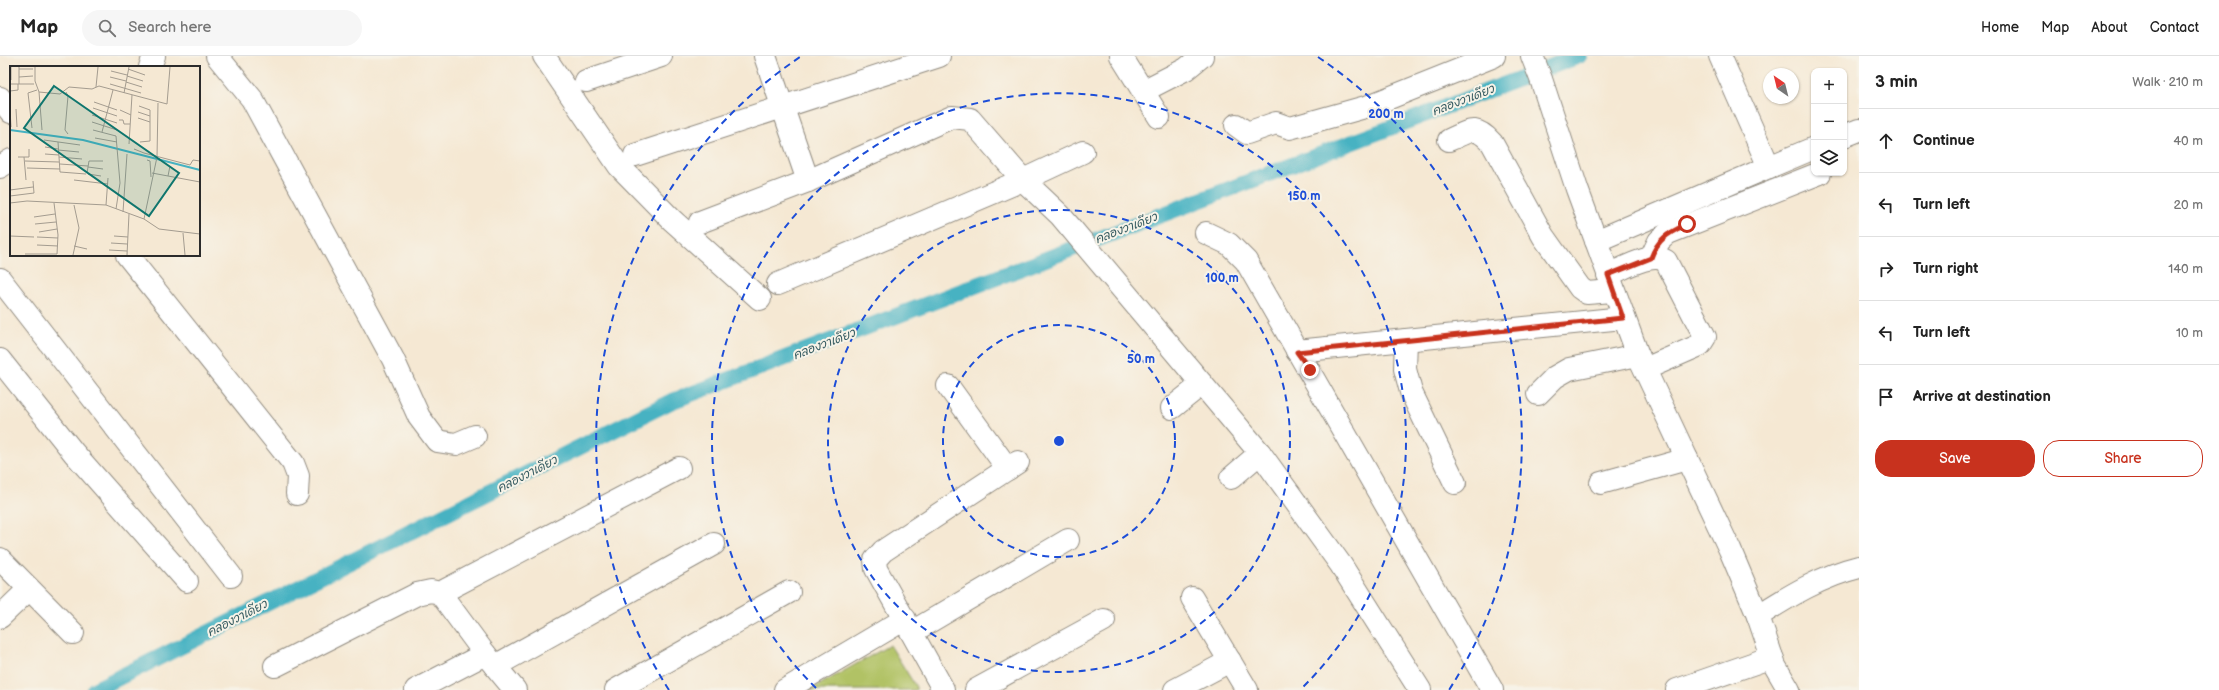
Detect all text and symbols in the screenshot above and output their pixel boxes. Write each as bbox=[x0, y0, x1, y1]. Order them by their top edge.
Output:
search box bbox=[82, 10, 362, 46]
text: Map bbox=[20, 16, 58, 39]
icon: search bbox=[96, 17, 118, 39]
text: Search here bbox=[128, 18, 211, 37]
text: Home bbox=[1981, 19, 2019, 36]
text: Map bbox=[2041, 19, 2069, 36]
text: About bbox=[2091, 19, 2128, 36]
text: Contact bbox=[2150, 19, 2199, 36]
inset map bbox=[10, 66, 200, 256]
north arrow bbox=[1763, 68, 1799, 104]
map controls bbox=[1811, 68, 1847, 176]
button: + bbox=[1811, 68, 1847, 104]
text: 3 min bbox=[1875, 72, 1918, 92]
text: Walk · 210 m bbox=[2132, 74, 2203, 90]
water label: คลองวาเดียว bbox=[1430, 80, 1498, 119]
button: − bbox=[1811, 104, 1847, 140]
text: 200 m bbox=[1368, 107, 1404, 122]
icon: ahead bbox=[1875, 130, 1897, 152]
text: Continue bbox=[1913, 131, 1975, 150]
text: 40 m bbox=[2173, 133, 2203, 149]
button: layers bbox=[1811, 140, 1847, 176]
text: 150 m bbox=[1288, 189, 1320, 204]
icon: left bbox=[1875, 194, 1897, 216]
text: Turn left bbox=[1913, 195, 1970, 214]
text: 20 m bbox=[2173, 197, 2203, 213]
water label: คลองวาเดียว bbox=[1093, 208, 1161, 247]
route start bbox=[1678, 215, 1696, 233]
icon: right bbox=[1875, 258, 1897, 280]
text: Turn right bbox=[1913, 259, 1978, 278]
text: 140 m bbox=[2168, 261, 2203, 277]
text: 100 m bbox=[1205, 271, 1239, 286]
icon: left bbox=[1875, 322, 1897, 344]
text: Turn left bbox=[1913, 323, 1970, 342]
water label: คลองวาเดียว bbox=[791, 324, 859, 363]
text: 10 m bbox=[2176, 325, 2203, 341]
text: 50 m bbox=[1127, 352, 1155, 367]
route end bbox=[1301, 361, 1319, 379]
icon: arrive bbox=[1875, 386, 1897, 408]
text: Arrive at destination bbox=[1913, 387, 2051, 406]
centre of rings bbox=[1052, 434, 1066, 448]
button: Save bbox=[1875, 440, 2035, 477]
button: Share bbox=[2043, 440, 2203, 477]
water label: คลองวาเดียว bbox=[494, 451, 561, 496]
water label: คลองวาเดียว bbox=[204, 595, 271, 640]

